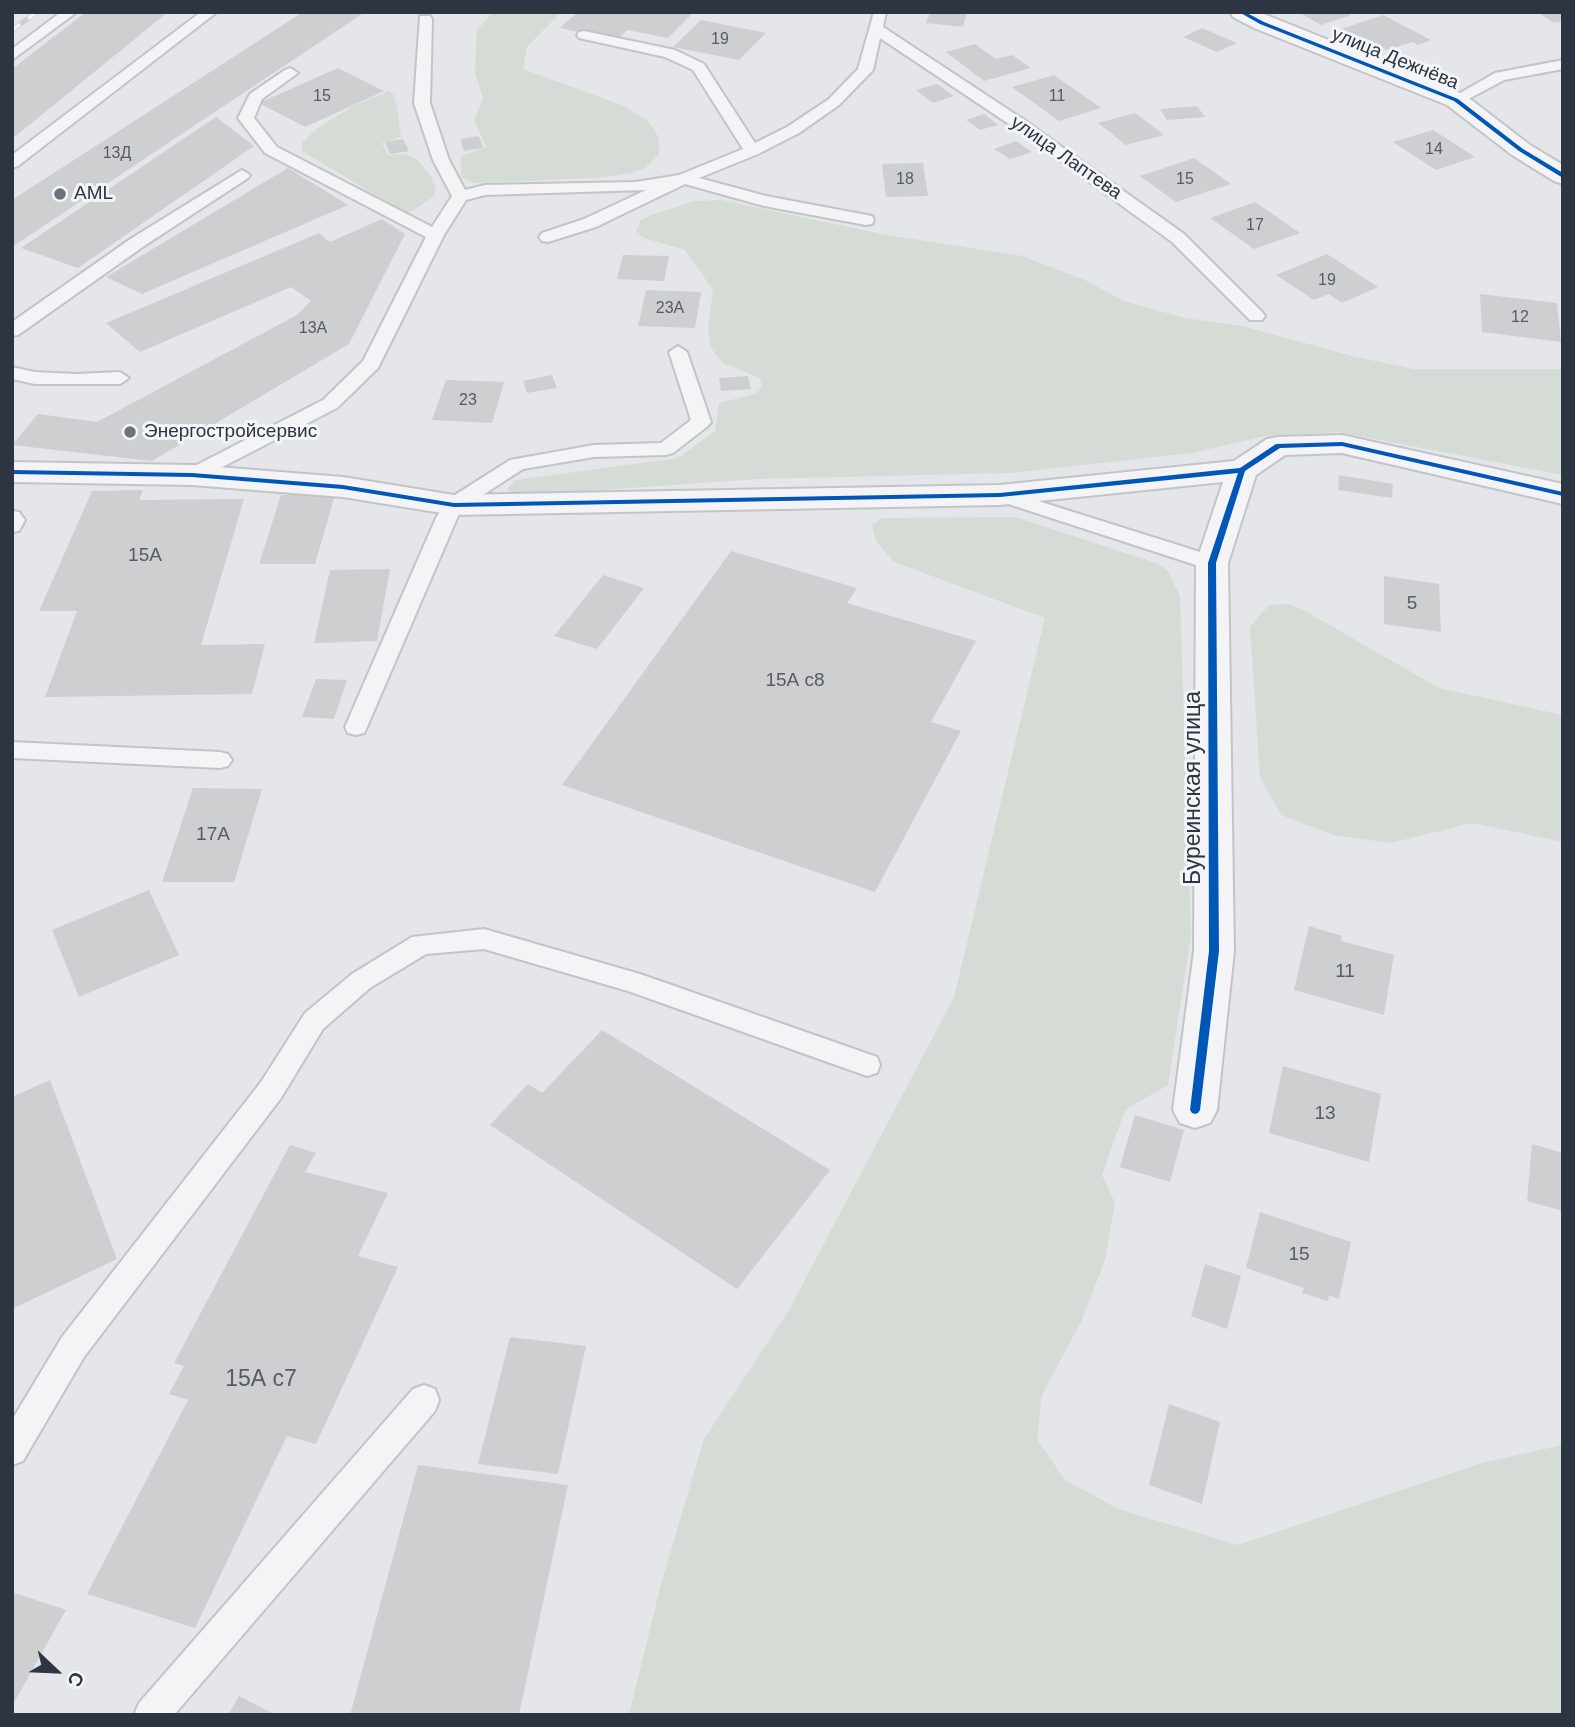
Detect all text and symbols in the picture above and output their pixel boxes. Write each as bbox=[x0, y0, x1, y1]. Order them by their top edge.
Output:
street label: улица Дежнёва bbox=[1328, 23, 1462, 95]
house number: 19 bbox=[711, 30, 729, 50]
house number: 15 bbox=[313, 87, 331, 107]
house number: 11 bbox=[1049, 87, 1065, 107]
street label: улица Лаптева bbox=[1006, 111, 1126, 205]
house number: 14 bbox=[1425, 140, 1443, 160]
house number: 13Д bbox=[103, 144, 131, 164]
house number: 18 bbox=[896, 170, 914, 190]
house number: 15 bbox=[1176, 170, 1194, 190]
place label: AML bbox=[74, 183, 113, 205]
marker: AML bbox=[52, 186, 68, 202]
house number: 17 bbox=[1246, 216, 1264, 236]
house number: 19 bbox=[1318, 271, 1336, 291]
house number: 23А bbox=[656, 299, 684, 319]
house number: 12 bbox=[1511, 308, 1529, 328]
house number: 13А bbox=[299, 319, 327, 339]
house number: 23 bbox=[459, 391, 477, 411]
place label: Энергостройсервис bbox=[144, 421, 317, 443]
marker: Энергостройсервис bbox=[122, 424, 138, 440]
house number: 15А bbox=[128, 545, 162, 567]
house number: 5 bbox=[1407, 593, 1417, 615]
house number: 15А с8 bbox=[765, 670, 825, 692]
street label: Буреинская улица bbox=[1180, 691, 1208, 885]
house number: 17А bbox=[196, 824, 230, 846]
house number: 11 bbox=[1335, 961, 1355, 983]
house number: 13 bbox=[1314, 1103, 1336, 1125]
house number: 15 bbox=[1288, 1244, 1310, 1266]
house number: 15А с7 bbox=[225, 1366, 297, 1394]
north arrow bbox=[21, 1636, 91, 1706]
text: С bbox=[63, 1669, 88, 1690]

